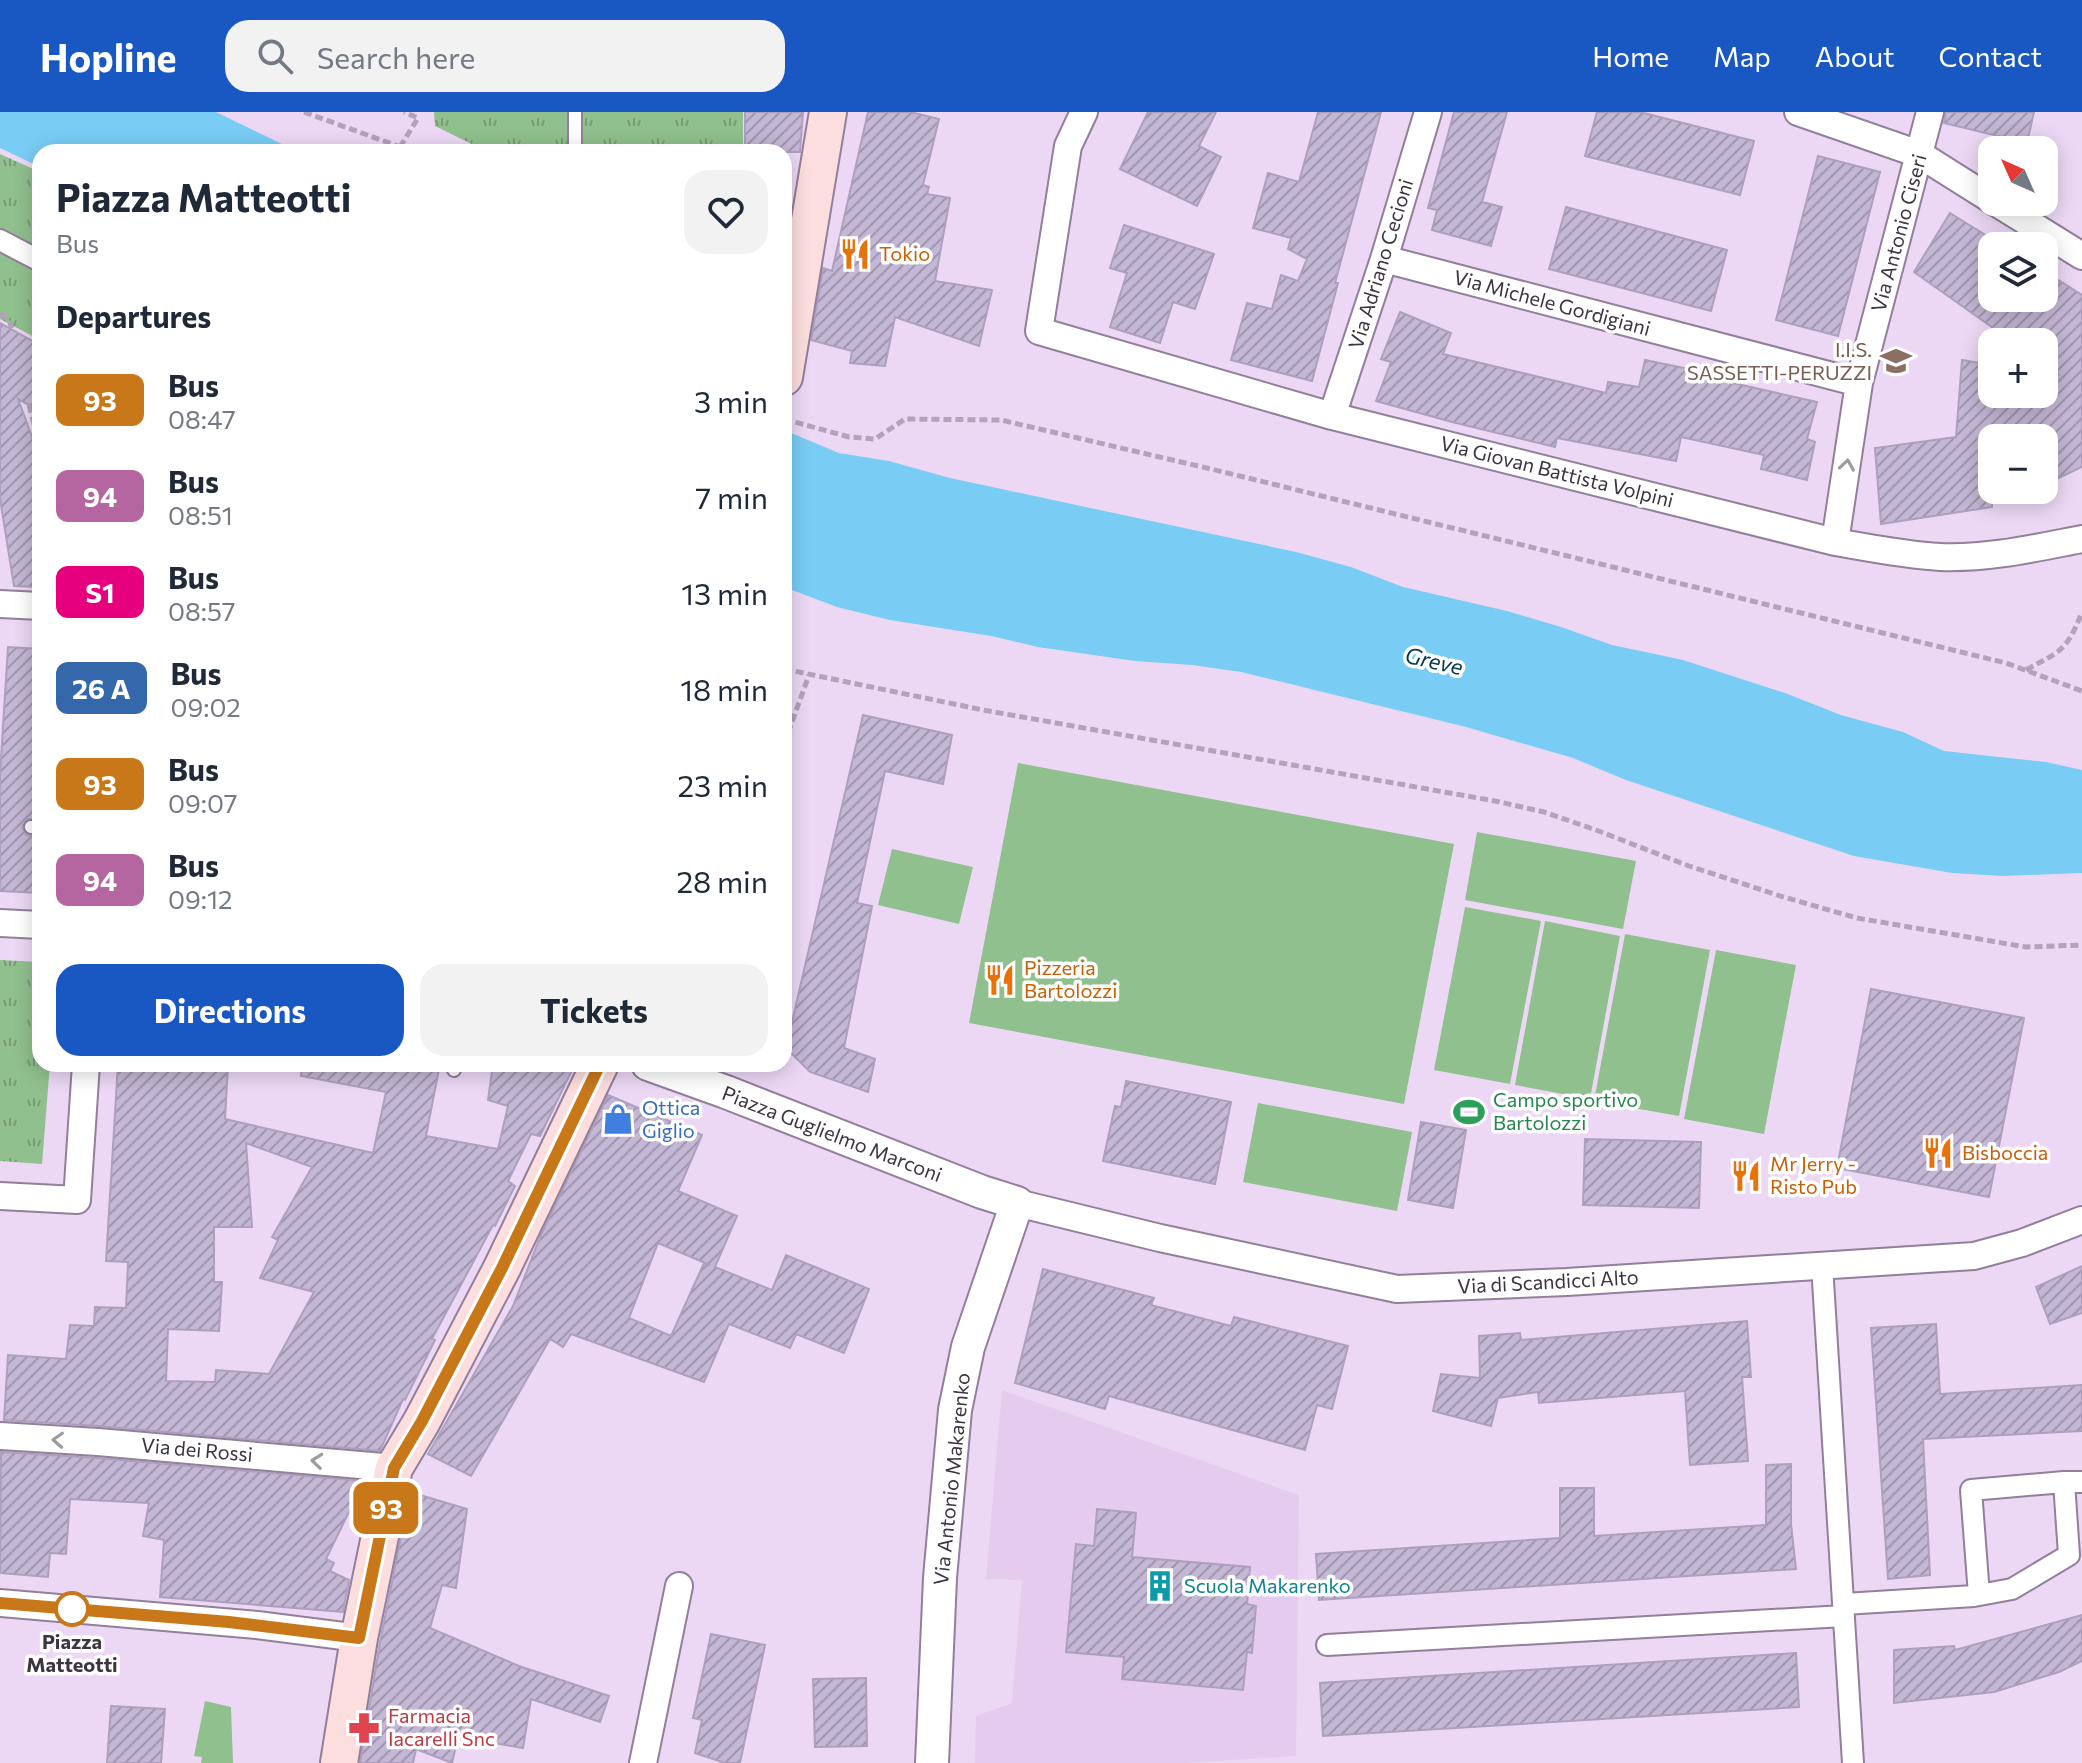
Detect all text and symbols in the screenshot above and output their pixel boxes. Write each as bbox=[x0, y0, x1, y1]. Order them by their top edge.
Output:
search box bbox=[225, 20, 785, 92]
text: Hopline bbox=[40, 33, 177, 80]
icon: search bbox=[253, 34, 297, 78]
text: Search here bbox=[317, 38, 475, 75]
text: Home bbox=[1592, 39, 1669, 73]
text: Map bbox=[1713, 39, 1771, 73]
text: About bbox=[1815, 39, 1895, 73]
text: Contact bbox=[1939, 39, 2042, 73]
north arrow bbox=[1978, 136, 2058, 216]
map controls bbox=[1978, 136, 2058, 504]
street label: Via Antonio Ciseri bbox=[1865, 151, 1931, 314]
button: heart bbox=[684, 170, 768, 254]
text: Piazza Matteotti bbox=[56, 173, 351, 220]
street label: Via Adriano Cecioni bbox=[1343, 176, 1417, 352]
text: Bus bbox=[56, 227, 99, 258]
button: layers bbox=[1978, 232, 2058, 312]
restaurant icon: Tokio bbox=[838, 237, 872, 271]
place label: Tokio bbox=[879, 241, 930, 265]
street label: Via Michele Gordigiani bbox=[1451, 264, 1653, 340]
text: Departures bbox=[56, 297, 211, 334]
button: + bbox=[1978, 328, 2058, 408]
place label: I.I.S. SASSETTI-PERUZZI bbox=[1687, 337, 1872, 384]
school or university icon: I.I.S. SASSETTI-PERUZZI bbox=[1879, 344, 1913, 378]
text: Bus bbox=[168, 366, 219, 403]
text: 3 min bbox=[694, 382, 768, 419]
text: 93 bbox=[83, 383, 117, 417]
text: 08:47 bbox=[168, 403, 236, 434]
button: − bbox=[1978, 424, 2058, 504]
street label: Via Giovan Battista Volpini bbox=[1438, 430, 1676, 512]
one-way arrow bbox=[1837, 458, 1854, 472]
text: Bus bbox=[168, 462, 219, 499]
text: 7 min bbox=[695, 478, 768, 515]
text: 94 bbox=[83, 479, 117, 513]
text: 08:51 bbox=[168, 499, 233, 530]
text: Bus bbox=[168, 558, 219, 595]
text: 13 min bbox=[681, 574, 768, 611]
text: S1 bbox=[85, 575, 115, 609]
text: 08:57 bbox=[168, 595, 236, 626]
water label: Greve bbox=[1403, 641, 1466, 680]
text: Bus bbox=[171, 654, 221, 691]
text: 18 min bbox=[680, 670, 768, 707]
text: 26 A bbox=[72, 671, 131, 705]
text: 09:02 bbox=[171, 691, 241, 722]
text: Bus bbox=[168, 750, 219, 787]
text: 23 min bbox=[677, 766, 768, 803]
text: 93 bbox=[83, 767, 117, 801]
text: 09:07 bbox=[168, 787, 237, 818]
text: Bus bbox=[168, 846, 219, 883]
text: 28 min bbox=[676, 862, 768, 899]
text: 94 bbox=[83, 863, 117, 897]
text: 09:12 bbox=[168, 883, 232, 914]
place label: Pizzeria Bartolozzi bbox=[1024, 955, 1117, 1002]
restaurant icon: Pizzeria Bartolozzi bbox=[983, 963, 1017, 997]
button: Directions bbox=[56, 964, 404, 1056]
button: Tickets bbox=[420, 964, 768, 1056]
street label: Piazza Guglielmo Marconi bbox=[719, 1080, 946, 1186]
place label: Campo sportivo Bartolozzi bbox=[1493, 1087, 1638, 1134]
place label: Ottica Giglio bbox=[642, 1095, 700, 1142]
sports icon: Campo sportivo Bartolozzi bbox=[1452, 1095, 1486, 1129]
shop icon: Ottica Giglio bbox=[601, 1102, 635, 1136]
restaurant icon: Bisboccia bbox=[1921, 1136, 1955, 1170]
place label: Bisboccia bbox=[1962, 1140, 2048, 1164]
place label: Mr Jerry - Risto Pub bbox=[1770, 1151, 1857, 1198]
restaurant icon: Mr Jerry - Risto Pub bbox=[1729, 1159, 1763, 1193]
street label: Via di Scandicci Alto bbox=[1457, 1264, 1639, 1298]
street label: Via Antonio Makarenko bbox=[928, 1371, 974, 1586]
one-way arrow bbox=[51, 1431, 64, 1448]
street label: Via dei Rossi bbox=[140, 1432, 254, 1466]
one-way arrow bbox=[310, 1453, 323, 1470]
line badge: 93 bbox=[350, 1482, 422, 1534]
text: 93 bbox=[369, 1491, 403, 1525]
building icon: Scuola Makarenko bbox=[1143, 1569, 1177, 1603]
place label: Scuola Makarenko bbox=[1184, 1573, 1351, 1597]
marker: Piazza Matteotti bbox=[55, 1592, 89, 1626]
place label: Piazza Matteotti bbox=[26, 1629, 118, 1676]
place label: Farmacia Iacarelli Snc bbox=[388, 1703, 495, 1750]
pharmacy icon: Farmacia Iacarelli Snc bbox=[347, 1711, 381, 1745]

